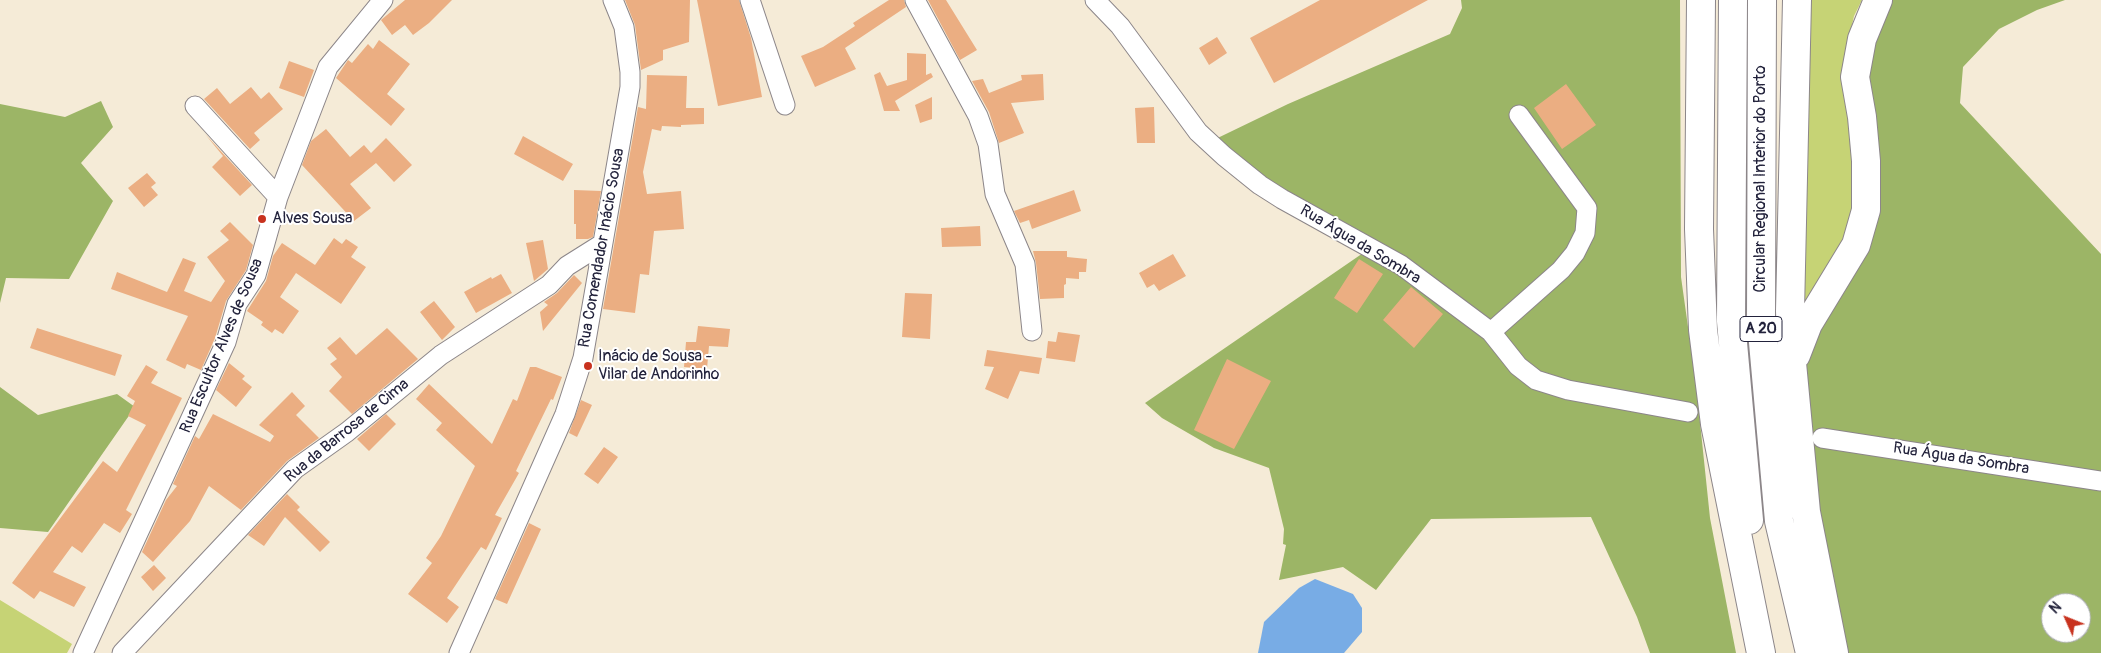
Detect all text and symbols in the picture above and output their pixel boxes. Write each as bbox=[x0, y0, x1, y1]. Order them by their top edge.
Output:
street label: Circular Regional Interior do Porto bbox=[1751, 65, 1771, 293]
street label: Rua Comendador Inácio Sousa bbox=[575, 147, 629, 349]
street label: Rua Água da Sombra bbox=[1296, 201, 1424, 289]
place label: Alves Sousa bbox=[272, 209, 352, 229]
marker: Alves Sousa bbox=[256, 213, 268, 225]
street label: Rua Escultor Alves de Sousa bbox=[176, 256, 268, 436]
road number: A 20 bbox=[1740, 316, 1782, 342]
place label: Inácio de Sousa - Vilar de Andorinho bbox=[598, 347, 719, 385]
marker: Inácio de Sousa - Vilar de Andorinho bbox=[582, 360, 594, 372]
street label: Rua da Barrosa de Cima bbox=[281, 375, 413, 487]
street label: Rua Água da Sombra bbox=[1892, 439, 2030, 479]
north arrow bbox=[2041, 593, 2091, 643]
text: N bbox=[2046, 599, 2065, 617]

